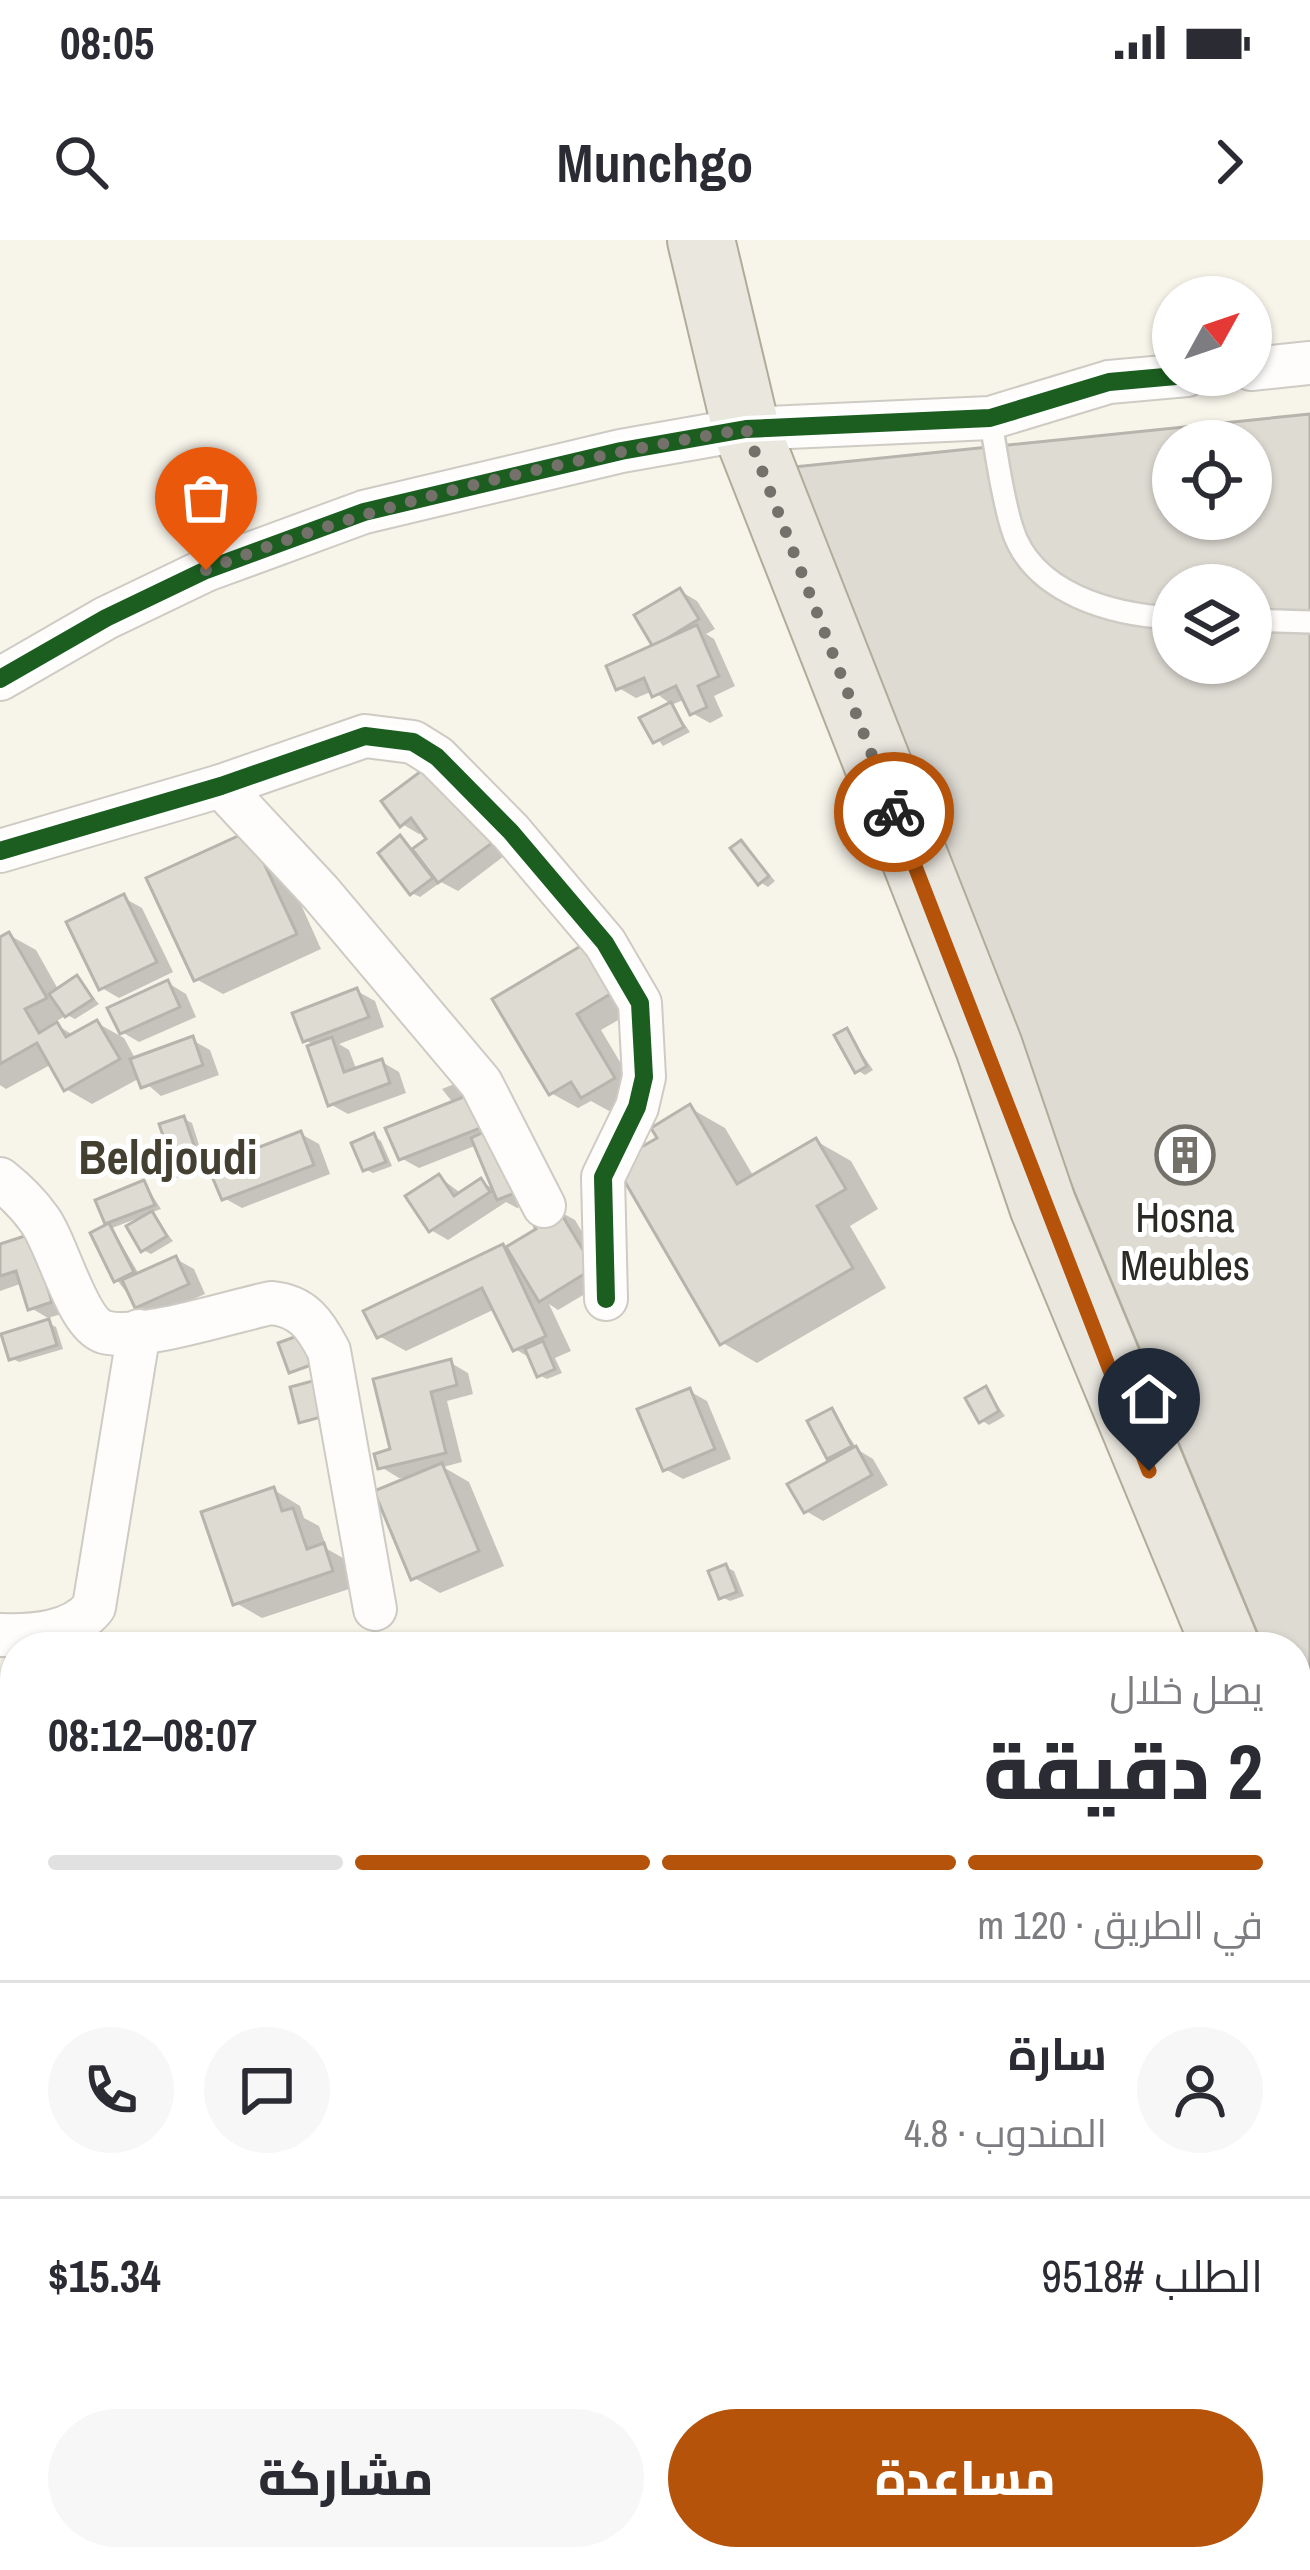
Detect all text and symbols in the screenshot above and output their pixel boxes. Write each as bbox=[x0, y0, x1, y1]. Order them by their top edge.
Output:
text: 08:05 bbox=[60, 12, 154, 73]
text: Munchgo bbox=[557, 126, 753, 199]
icon: search bbox=[48, 129, 114, 195]
icon: forward bbox=[1196, 129, 1262, 195]
north arrow bbox=[1152, 276, 1272, 396]
map controls bbox=[1152, 276, 1272, 684]
button: locate bbox=[1152, 420, 1272, 540]
pin bbox=[155, 447, 257, 570]
icon: bag bbox=[173, 465, 239, 531]
button: layers bbox=[1152, 564, 1272, 684]
courier bbox=[834, 752, 954, 872]
icon: bike bbox=[861, 779, 927, 845]
district label: Beldjoudi bbox=[78, 1124, 258, 1189]
building icon: Hosna Meubles bbox=[1154, 1124, 1216, 1186]
place label: Hosna Meubles bbox=[1120, 1189, 1250, 1293]
pin bbox=[1098, 1348, 1200, 1471]
icon: home bbox=[1116, 1366, 1182, 1432]
text: يصل خلال bbox=[1109, 1664, 1263, 1716]
text: 08:07–08:12 bbox=[48, 1704, 257, 1765]
text: 2 دقيقة bbox=[983, 1718, 1263, 1823]
text: في الطريق · 120 m bbox=[978, 1899, 1263, 1951]
text: سارة bbox=[1008, 2023, 1107, 2084]
button: phone bbox=[48, 2027, 174, 2153]
button: chat bbox=[204, 2027, 330, 2153]
button: person bbox=[1137, 2027, 1263, 2153]
text: المندوب · 4.8 bbox=[904, 2107, 1107, 2159]
text: $15.34 bbox=[48, 2245, 161, 2306]
text: الطلب #9518 bbox=[1041, 2245, 1263, 2306]
button: مشاركة bbox=[48, 2409, 644, 2547]
button: مساعدة bbox=[668, 2409, 1263, 2547]

